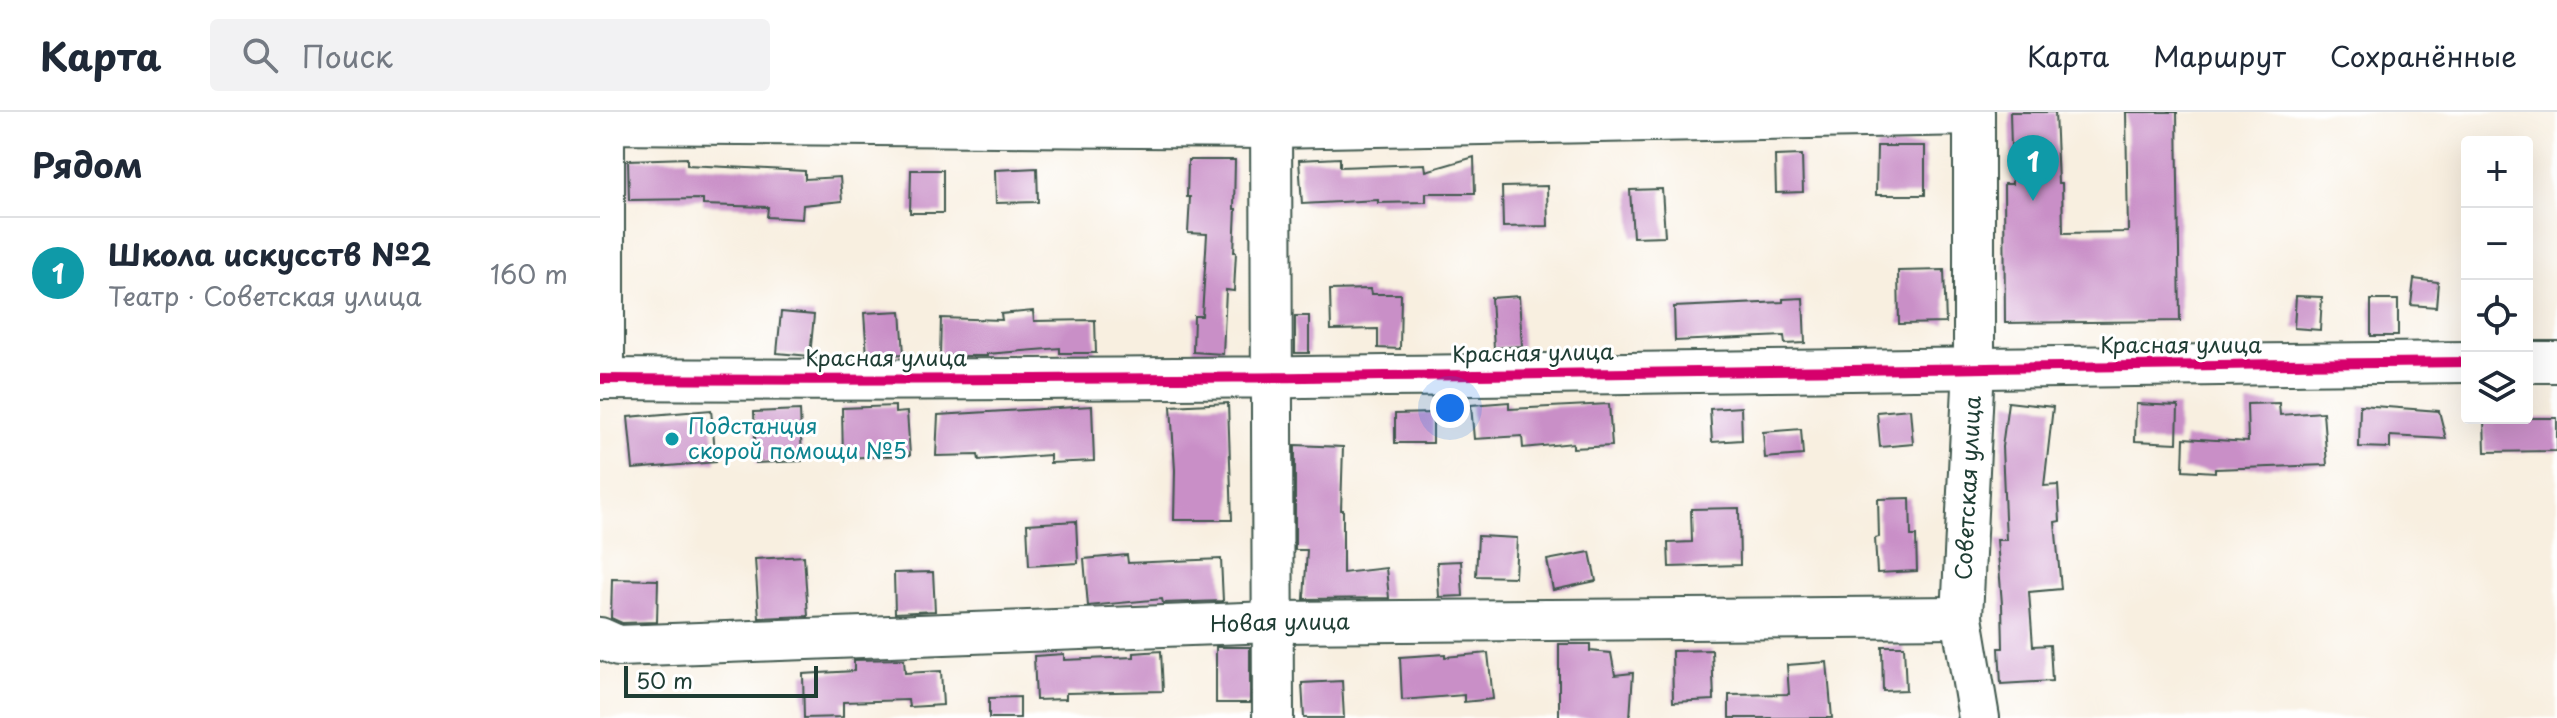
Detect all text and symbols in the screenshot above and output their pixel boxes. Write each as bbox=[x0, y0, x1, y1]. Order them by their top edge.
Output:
search box bbox=[210, 19, 770, 91]
text: Карта bbox=[40, 27, 162, 84]
icon: search bbox=[238, 33, 282, 77]
text: Поиск bbox=[302, 33, 393, 78]
text: Карта bbox=[2027, 34, 2109, 77]
text: Маршрут bbox=[2153, 34, 2286, 77]
text: Сохранённые bbox=[2330, 34, 2517, 77]
pin: 1 bbox=[2007, 135, 2059, 201]
map controls bbox=[2461, 136, 2533, 424]
button: + bbox=[2461, 136, 2533, 208]
text: Рядом bbox=[32, 138, 143, 190]
button: − bbox=[2461, 208, 2533, 280]
text: Школа искусств №2 bbox=[108, 231, 431, 276]
text: 1 bbox=[52, 254, 64, 293]
text: 160 m bbox=[490, 254, 568, 293]
text: Театр · Советская улица bbox=[108, 276, 422, 315]
button: locate bbox=[2461, 280, 2533, 352]
street label: Красная улица bbox=[2100, 327, 2262, 360]
street label: Красная улица bbox=[1452, 334, 1614, 369]
street label: Красная улица bbox=[805, 340, 967, 373]
button: layers bbox=[2461, 352, 2533, 424]
your location bbox=[1430, 388, 1470, 428]
street label: Советская улица bbox=[1945, 395, 1988, 581]
place label: Подстанция скорой помощи №5 bbox=[688, 408, 907, 466]
marker: Подстанция скорой помощи №5 bbox=[663, 430, 681, 448]
street label: Новая улица bbox=[1209, 603, 1350, 639]
scale bar bbox=[624, 662, 818, 698]
text: 50 m bbox=[636, 663, 693, 696]

